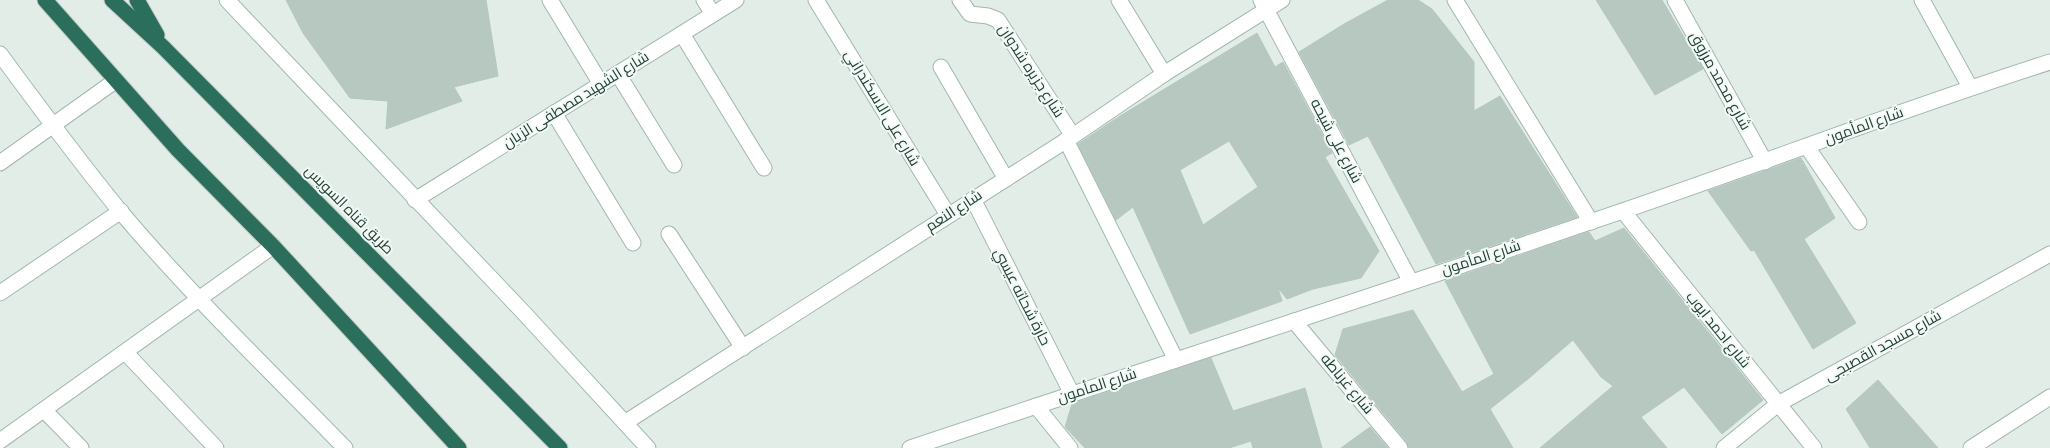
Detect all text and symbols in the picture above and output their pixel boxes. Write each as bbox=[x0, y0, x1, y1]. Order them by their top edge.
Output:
street label: شارع جزيره شدوان bbox=[993, 21, 1068, 122]
street label: شارع محمد مرزوق bbox=[1684, 29, 1754, 134]
street label: شارع على الاسكندراني bbox=[838, 47, 923, 171]
street label: شارع الشهيد مصطفى الزيان bbox=[500, 48, 653, 154]
street label: شارع على شيحه bbox=[1305, 96, 1365, 187]
street label: شارع المأمون bbox=[1822, 102, 1906, 150]
street label: طريق قناه السويس bbox=[300, 163, 396, 259]
street label: شارع النعم bbox=[923, 187, 986, 237]
street label: شارع المأمون bbox=[1439, 235, 1523, 281]
street label: حارة شحاته عيسي bbox=[987, 245, 1054, 350]
street label: شارع احمد ايوب bbox=[1681, 288, 1754, 373]
street label: شارع مسجد القصبجى bbox=[1822, 307, 1945, 387]
street label: شارع غرناطه bbox=[1315, 351, 1377, 419]
street label: شارع المأمون bbox=[1055, 363, 1139, 409]

